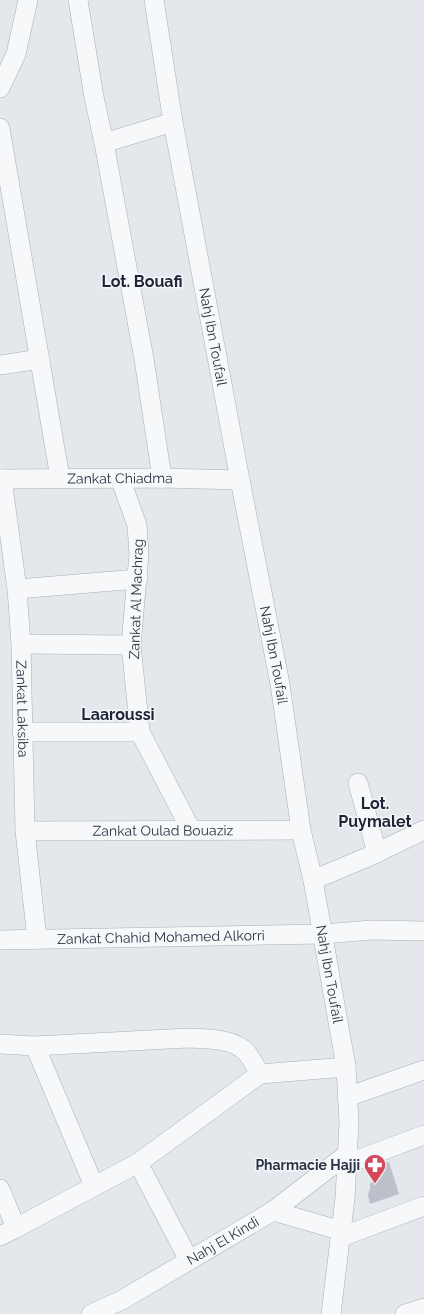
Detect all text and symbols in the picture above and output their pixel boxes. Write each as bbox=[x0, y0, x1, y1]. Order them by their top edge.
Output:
district label: Lot. Bouafi bbox=[101, 272, 183, 291]
street label: Nahj Ibn Toufail bbox=[196, 286, 230, 387]
street label: Zankat Chiadma bbox=[67, 470, 173, 487]
street label: Zankat Al Machrag bbox=[126, 538, 146, 660]
street label: Nahj Ibn Toufail bbox=[257, 605, 291, 705]
street label: Zankat Laksiba bbox=[13, 660, 31, 758]
district label: Laaroussi bbox=[81, 705, 155, 724]
district label: Lot. Puymalet bbox=[338, 794, 412, 831]
street label: Zankat Oulad Bouaziz bbox=[92, 822, 234, 839]
street label: Nahj Ibn Toufail bbox=[313, 924, 346, 1025]
street label: Zankat Chahid Mohamed Alkorri bbox=[57, 927, 265, 947]
pharmacy icon: Pharmacie Hajji bbox=[362, 1152, 388, 1185]
place label: Pharmacie Hajji bbox=[255, 1157, 360, 1173]
street label: Nahj El Kindi bbox=[184, 1213, 262, 1268]

